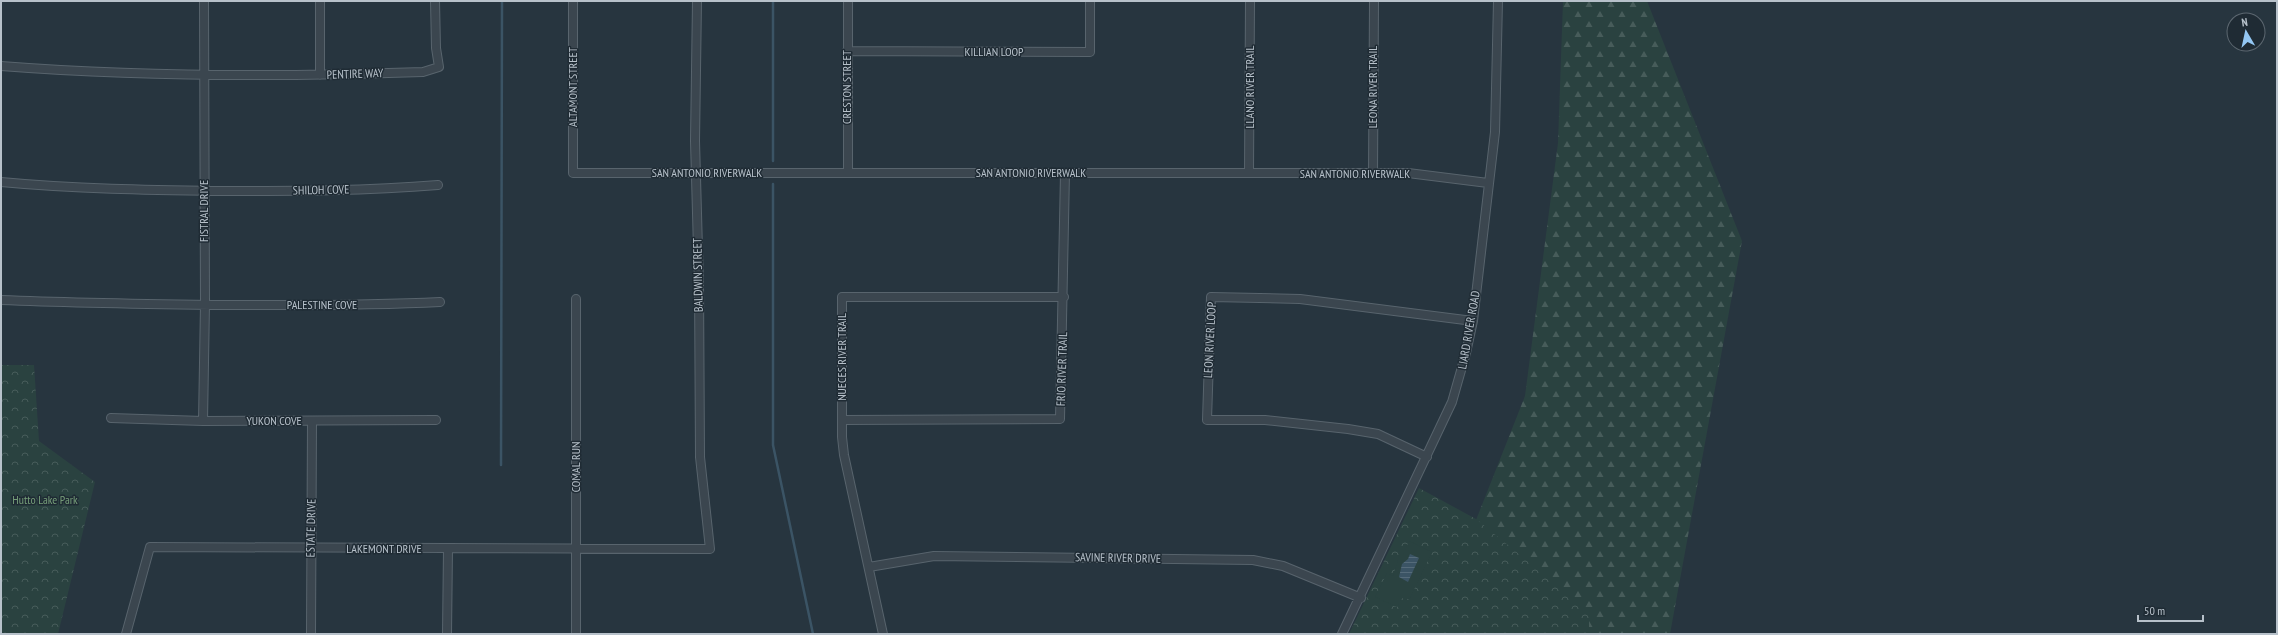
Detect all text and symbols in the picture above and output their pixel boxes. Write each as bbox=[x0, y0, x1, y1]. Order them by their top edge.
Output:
north arrow bbox=[2226, 12, 2266, 52]
text: N bbox=[2240, 15, 2249, 30]
street label: KILLIAN LOOP bbox=[964, 44, 1024, 59]
street label: ALTAMONT STREET bbox=[565, 46, 580, 127]
street label: LLANO RIVER TRAIL bbox=[1242, 46, 1257, 128]
street label: LEONA RIVER TRAIL bbox=[1365, 46, 1380, 128]
street label: CRESTON STREET bbox=[839, 49, 854, 124]
street label: PENTIRE WAY bbox=[326, 65, 384, 82]
street label: SAN ANTONIO RIVERWALK bbox=[652, 165, 762, 180]
street label: SAN ANTONIO RIVERWALK bbox=[976, 165, 1086, 180]
street label: SAN ANTONIO RIVERWALK bbox=[1300, 166, 1410, 181]
street label: FISTRAL DRIVE bbox=[196, 180, 211, 242]
street label: SHILOH COVE bbox=[293, 182, 349, 197]
street label: BALDWIN STREET bbox=[689, 237, 706, 312]
street label: LIARD RIVER ROAD bbox=[1454, 290, 1483, 370]
street label: PALESTINE COVE bbox=[287, 297, 357, 312]
street label: LEON RIVER LOOP bbox=[1200, 301, 1219, 378]
street label: NUECES RIVER TRAIL bbox=[834, 313, 849, 401]
street label: FRIO RIVER TRAIL bbox=[1053, 332, 1070, 406]
street label: YUKON COVE bbox=[246, 413, 302, 428]
street label: COMAL RUN bbox=[568, 442, 583, 492]
park label: Hutto Lake Park bbox=[12, 492, 78, 507]
street label: ESTATE DRIVE bbox=[302, 499, 319, 557]
street label: LAKEMONT DRIVE bbox=[346, 541, 422, 556]
street label: SAVINE RIVER DRIVE bbox=[1075, 549, 1161, 566]
scale bar bbox=[2138, 597, 2203, 623]
text: 50 m bbox=[2144, 603, 2165, 618]

